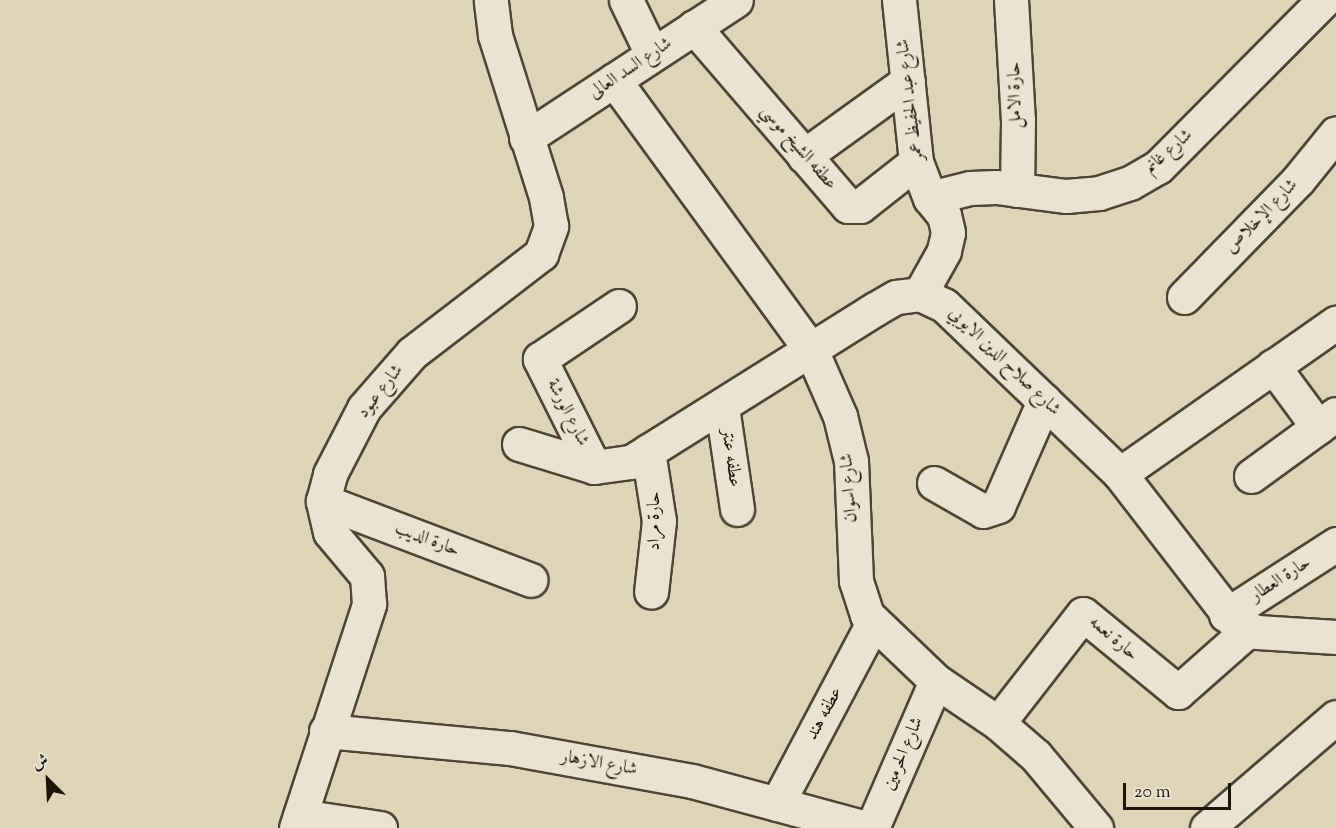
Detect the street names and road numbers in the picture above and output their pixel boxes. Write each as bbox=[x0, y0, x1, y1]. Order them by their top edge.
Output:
street label: شارع السد العالى bbox=[585, 33, 677, 105]
street label: شارع عبد الحفيظ عمر bbox=[893, 38, 929, 162]
street label: حارة الامل bbox=[1005, 61, 1027, 129]
street label: عطفه الشيخ موسي bbox=[755, 101, 841, 195]
street label: شارع غانم bbox=[1140, 125, 1198, 179]
street label: شارع الإخلاص bbox=[1221, 175, 1303, 259]
street label: شارع صلاح الدين الايوبي bbox=[943, 303, 1065, 421]
street label: شارع عبود bbox=[353, 361, 409, 423]
street label: شارع الورشة bbox=[541, 376, 593, 450]
street label: عطفه عنتر bbox=[715, 427, 745, 489]
street label: شارع اسوان bbox=[837, 453, 863, 523]
street label: حارة مراد bbox=[644, 491, 666, 551]
street label: حارة الديب bbox=[392, 518, 462, 562]
street label: حارة العطار bbox=[1247, 553, 1315, 607]
street label: حارة نعمه bbox=[1084, 612, 1142, 666]
street label: عطفه هند bbox=[802, 684, 848, 744]
street label: شارع الحرمين bbox=[879, 714, 929, 794]
street label: شارع الازهار bbox=[559, 747, 639, 781]

